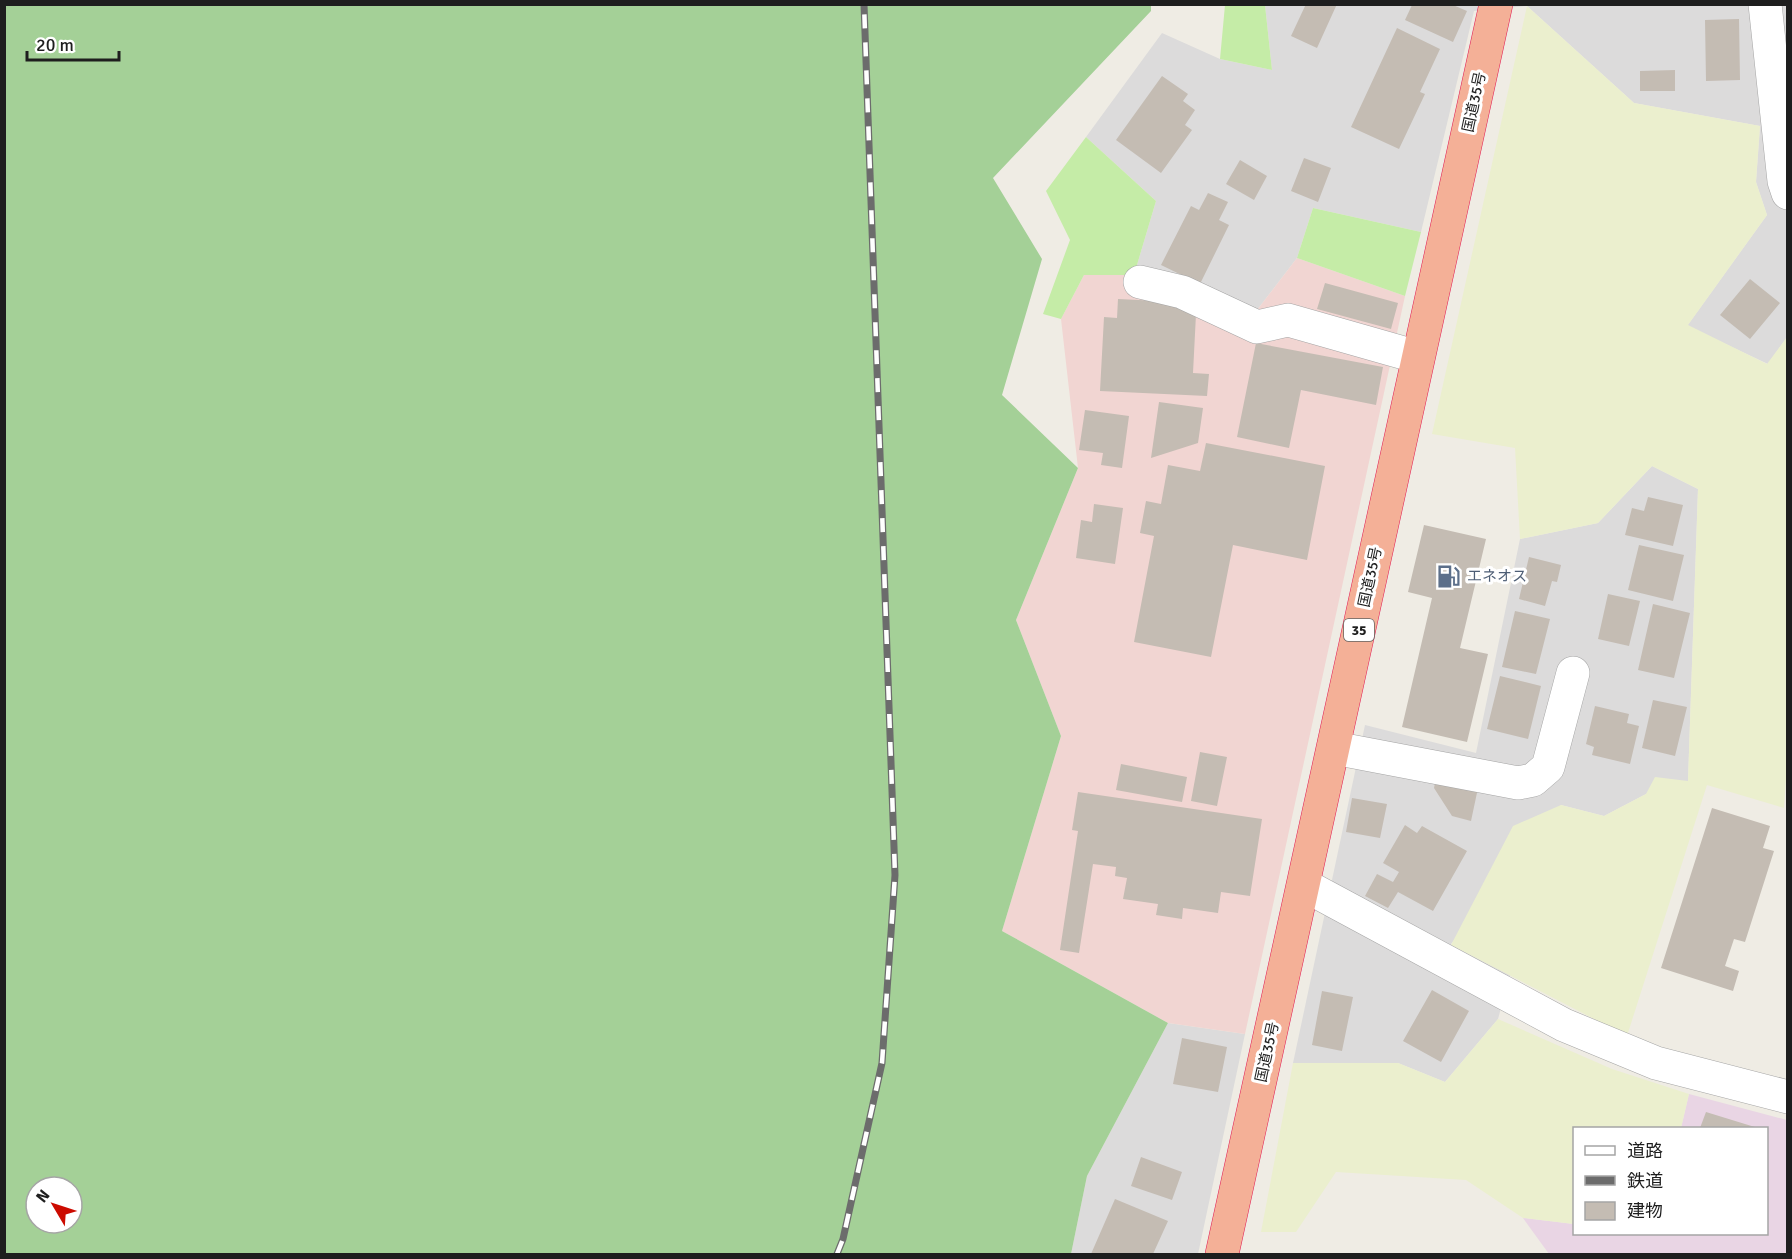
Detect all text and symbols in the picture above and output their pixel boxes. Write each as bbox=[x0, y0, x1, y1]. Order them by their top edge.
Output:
scale bar bbox=[27, 24, 118, 62]
text: 20 m bbox=[36, 34, 74, 56]
street label: 国道35号 bbox=[1459, 70, 1489, 134]
street label: 国道35号 bbox=[1355, 545, 1385, 609]
fuel station icon: エネオス bbox=[1436, 563, 1462, 589]
place label: エネオス bbox=[1467, 567, 1527, 585]
road number: 35 bbox=[1344, 619, 1374, 641]
street label: 国道35号 bbox=[1252, 1020, 1282, 1084]
legend bbox=[1573, 1127, 1768, 1235]
text: 道路 bbox=[1627, 1140, 1663, 1162]
text: 鉄道 bbox=[1627, 1170, 1663, 1192]
north arrow bbox=[24, 1175, 84, 1235]
text: N bbox=[32, 1186, 54, 1207]
text: 建物 bbox=[1627, 1200, 1663, 1222]

